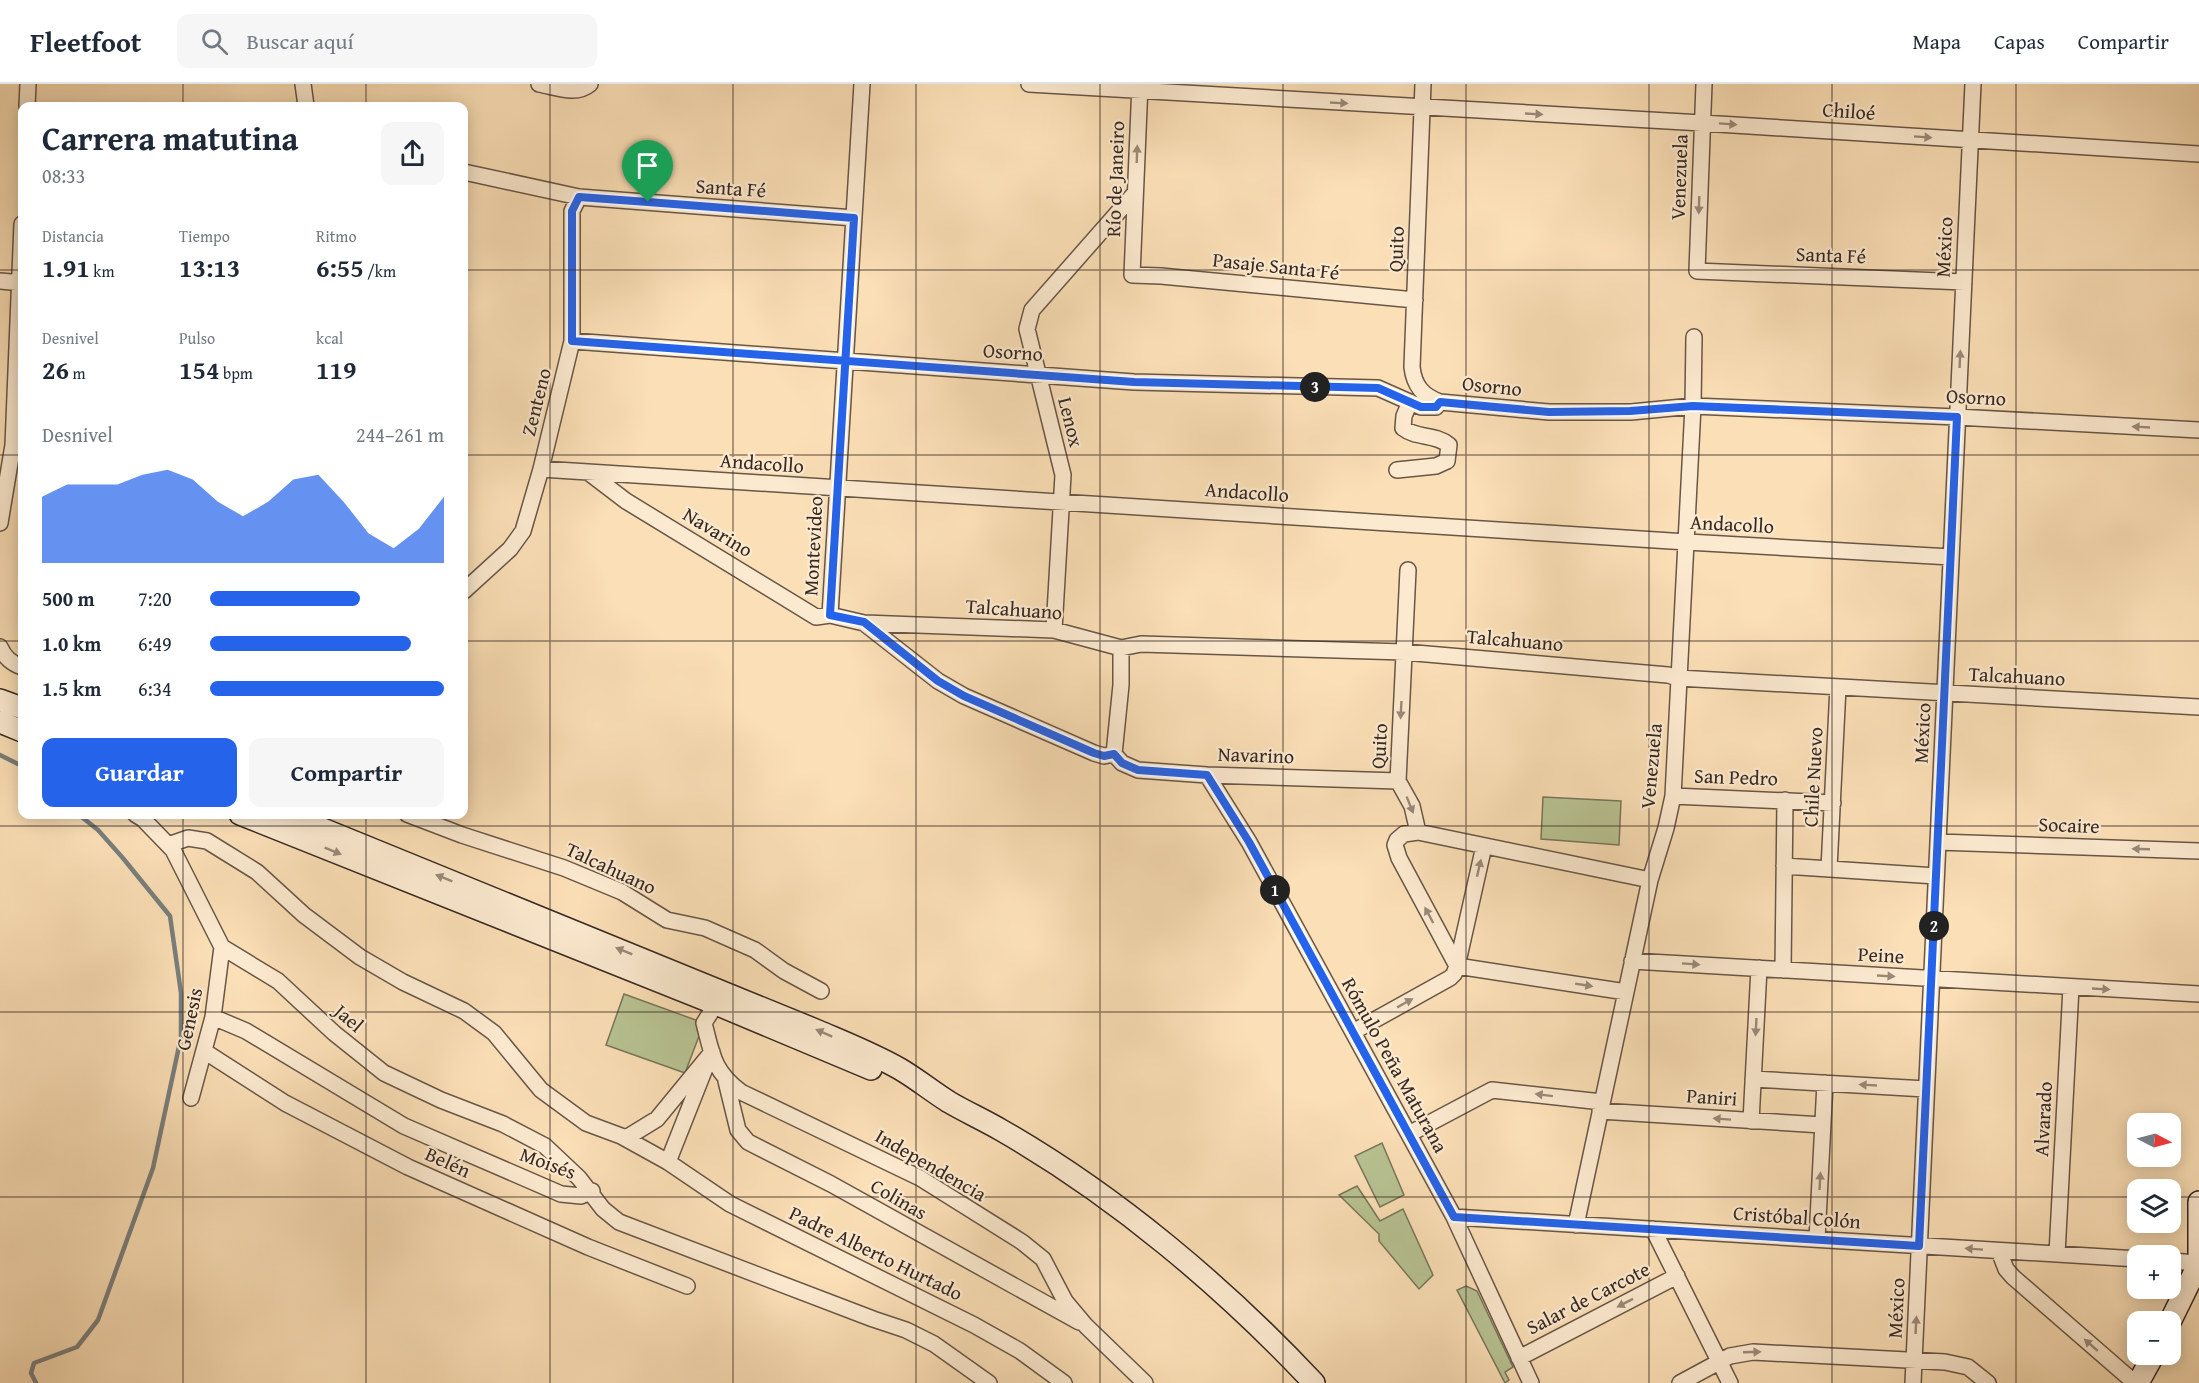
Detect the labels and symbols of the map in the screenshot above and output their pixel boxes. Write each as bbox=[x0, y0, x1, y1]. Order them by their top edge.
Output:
street label: Chiloé bbox=[1822, 94, 1876, 127]
one-way arrow bbox=[1329, 98, 1348, 107]
one-way arrow bbox=[1524, 109, 1543, 118]
street label: Río de Janeiro bbox=[1098, 120, 1131, 238]
one-way arrow bbox=[1719, 120, 1738, 129]
street label: Venezuela bbox=[1663, 133, 1695, 220]
one-way arrow bbox=[1913, 133, 1932, 142]
pin bbox=[622, 140, 673, 202]
one-way arrow bbox=[1133, 144, 1142, 163]
street label: Santa Fé bbox=[695, 171, 767, 204]
one-way arrow bbox=[1695, 196, 1704, 215]
street label: México bbox=[1927, 216, 1960, 278]
street label: Quito bbox=[1380, 226, 1411, 272]
street label: Santa Fé bbox=[1795, 239, 1867, 270]
street label: Pasaje Santa Fé bbox=[1211, 244, 1341, 287]
street label: Osorno bbox=[982, 335, 1044, 368]
one-way arrow bbox=[1955, 349, 1964, 368]
street label: Zenteno bbox=[513, 365, 558, 439]
street label: Osorno bbox=[1461, 368, 1523, 403]
pin: 3 bbox=[1300, 372, 1330, 402]
street label: Osorno bbox=[1945, 380, 2007, 413]
street label: Lenox bbox=[1051, 394, 1092, 451]
one-way arrow bbox=[2131, 422, 2150, 432]
street label: Andacollo bbox=[719, 445, 805, 480]
street label: Andacollo bbox=[1204, 474, 1290, 509]
street label: Montevideo bbox=[795, 495, 830, 597]
street label: Navarino bbox=[678, 499, 759, 564]
street label: Andacollo bbox=[1689, 507, 1775, 540]
street label: Talcahuano bbox=[965, 591, 1063, 626]
street label: Talcahuano bbox=[1466, 621, 1565, 658]
street label: Talcahuano bbox=[1968, 658, 2066, 693]
one-way arrow bbox=[1397, 701, 1406, 720]
street label: México bbox=[1905, 702, 1938, 764]
street label: Venezuela bbox=[1632, 721, 1669, 810]
street label: Quito bbox=[1363, 722, 1394, 770]
street label: Chile Nuevo bbox=[1795, 726, 1830, 828]
street label: Navarino bbox=[1217, 739, 1295, 770]
street label: San Pedro bbox=[1694, 761, 1778, 792]
one-way arrow bbox=[1405, 797, 1415, 815]
street label: Socaire bbox=[2038, 809, 2100, 840]
street label: Talcahuano bbox=[561, 834, 661, 901]
one-way arrow bbox=[2131, 844, 2150, 854]
one-way arrow bbox=[325, 847, 343, 857]
one-way arrow bbox=[1475, 858, 1484, 877]
one-way arrow bbox=[435, 873, 453, 882]
pin: 1 bbox=[1260, 875, 1290, 905]
one-way arrow bbox=[1424, 906, 1434, 923]
pin: 2 bbox=[1919, 911, 1949, 941]
street label: Peine bbox=[1857, 939, 1905, 970]
one-way arrow bbox=[615, 946, 633, 956]
one-way arrow bbox=[1681, 960, 1700, 969]
one-way arrow bbox=[1876, 971, 1895, 980]
street label: Rómulo Peña Maturana bbox=[1335, 972, 1456, 1158]
one-way arrow bbox=[1575, 981, 1594, 990]
one-way arrow bbox=[2092, 984, 2111, 993]
street label: Genesis bbox=[168, 985, 209, 1053]
street label: Jael bbox=[326, 995, 371, 1039]
one-way arrow bbox=[1396, 998, 1413, 1008]
one-way arrow bbox=[1751, 1017, 1760, 1036]
one-way arrow bbox=[816, 1029, 833, 1038]
street label: Paniri bbox=[1686, 1080, 1739, 1113]
one-way arrow bbox=[1859, 1081, 1878, 1090]
street label: Alvarado bbox=[2026, 1081, 2059, 1157]
one-way arrow bbox=[1534, 1090, 1553, 1100]
north arrow bbox=[2127, 1113, 2181, 1167]
one-way arrow bbox=[1712, 1114, 1731, 1123]
street label: Independencia bbox=[870, 1121, 993, 1208]
street label: Belén bbox=[421, 1139, 476, 1184]
street label: Moisés bbox=[516, 1139, 580, 1186]
street label: Colinas bbox=[866, 1171, 933, 1226]
one-way arrow bbox=[1815, 1171, 1824, 1190]
street label: Padre Alberto Hurtado bbox=[785, 1198, 968, 1307]
street label: Cristóbal Colón bbox=[1732, 1198, 1862, 1235]
one-way arrow bbox=[1965, 1244, 1984, 1254]
street label: Salar de Carcote bbox=[1521, 1254, 1655, 1341]
street label: México bbox=[1879, 1277, 1912, 1339]
one-way arrow bbox=[1616, 1298, 1633, 1308]
one-way arrow bbox=[1911, 1315, 1920, 1334]
one-way arrow bbox=[2084, 1339, 2099, 1352]
one-way arrow bbox=[1743, 1348, 1762, 1357]

